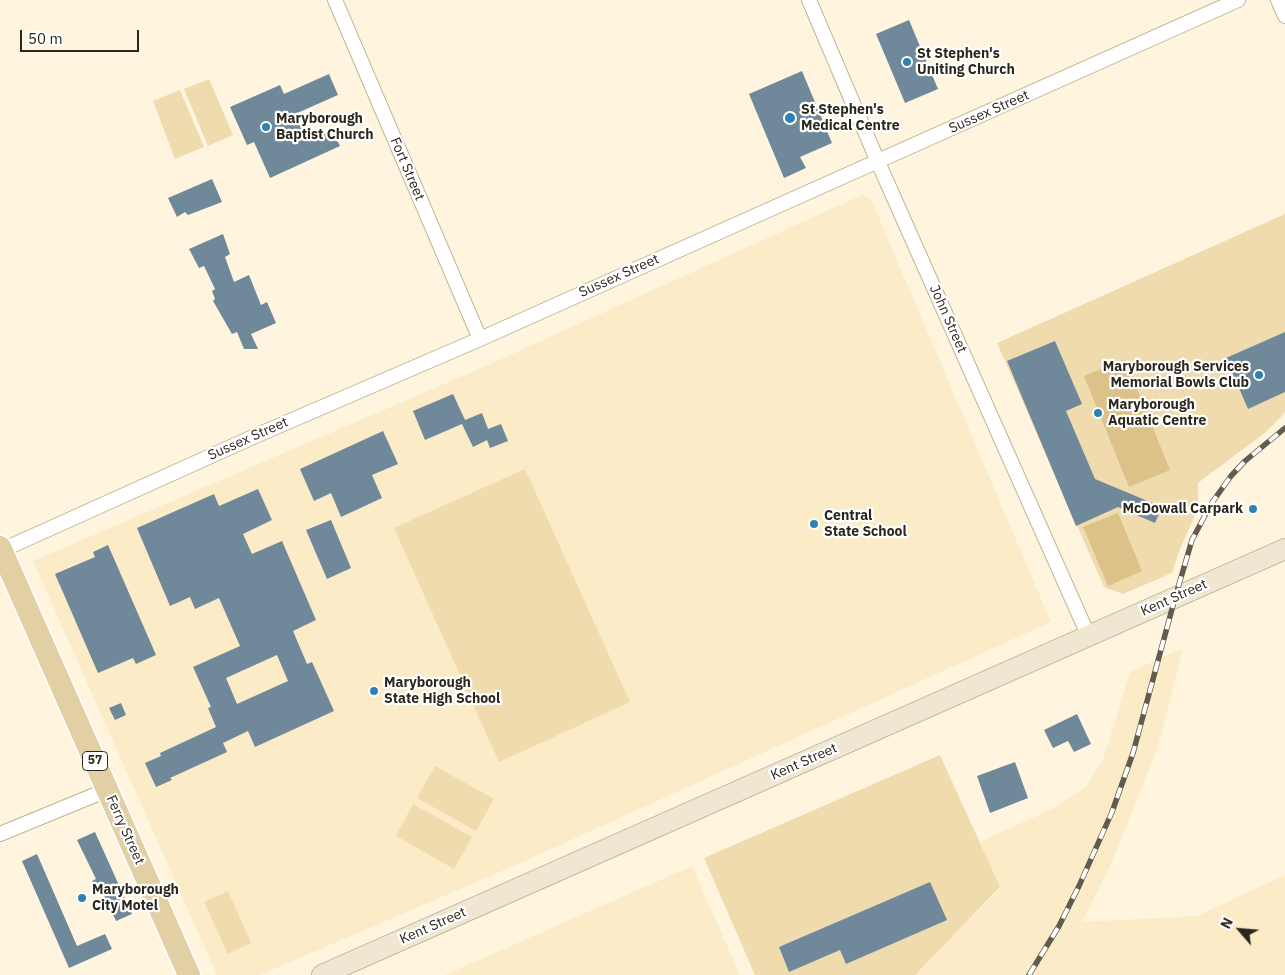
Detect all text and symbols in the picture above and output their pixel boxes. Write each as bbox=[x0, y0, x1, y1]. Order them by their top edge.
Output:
scale bar bbox=[22, 20, 141, 52]
text: 50 m bbox=[28, 29, 63, 48]
place label: St Stephen's Uniting Church bbox=[917, 46, 1015, 78]
marker: St Stephen's Uniting Church bbox=[901, 56, 913, 68]
street label: Sussex Street bbox=[946, 87, 1032, 137]
place label: St Stephen's Medical Centre bbox=[801, 102, 900, 134]
place label: Maryborough Baptist Church bbox=[276, 111, 374, 144]
marker: St Stephen's Medical Centre bbox=[783, 111, 797, 125]
marker: Maryborough Baptist Church bbox=[260, 121, 272, 133]
street label: Fort Street bbox=[386, 135, 428, 203]
street label: Sussex Street bbox=[576, 251, 662, 301]
street label: John Street bbox=[926, 282, 970, 356]
place label: Maryborough Services Memorial Bowls Club bbox=[1103, 359, 1249, 392]
marker: Maryborough Services Memorial Bowls Club bbox=[1253, 369, 1265, 381]
place label: Maryborough Aquatic Centre bbox=[1108, 397, 1206, 430]
marker: Maryborough Aquatic Centre bbox=[1092, 407, 1104, 419]
street label: Sussex Street bbox=[205, 414, 291, 464]
place label: McDowall Carpark bbox=[1123, 501, 1243, 517]
marker: McDowall Carpark bbox=[1247, 503, 1259, 515]
place label: Central State School bbox=[824, 508, 907, 540]
marker: Central State School bbox=[808, 518, 820, 530]
street label: Kent Street bbox=[1138, 576, 1210, 620]
place label: Maryborough State High School bbox=[384, 675, 500, 708]
marker: Maryborough State High School bbox=[368, 685, 380, 697]
street label: Kent Street bbox=[768, 740, 840, 784]
road number: 57 bbox=[82, 751, 108, 770]
street label: Ferry Street bbox=[102, 793, 148, 867]
place label: Maryborough City Motel bbox=[92, 882, 179, 914]
marker: Maryborough City Motel bbox=[76, 892, 88, 904]
street label: Kent Street bbox=[397, 904, 469, 948]
north arrow bbox=[1215, 905, 1265, 955]
text: N bbox=[1216, 915, 1237, 932]

